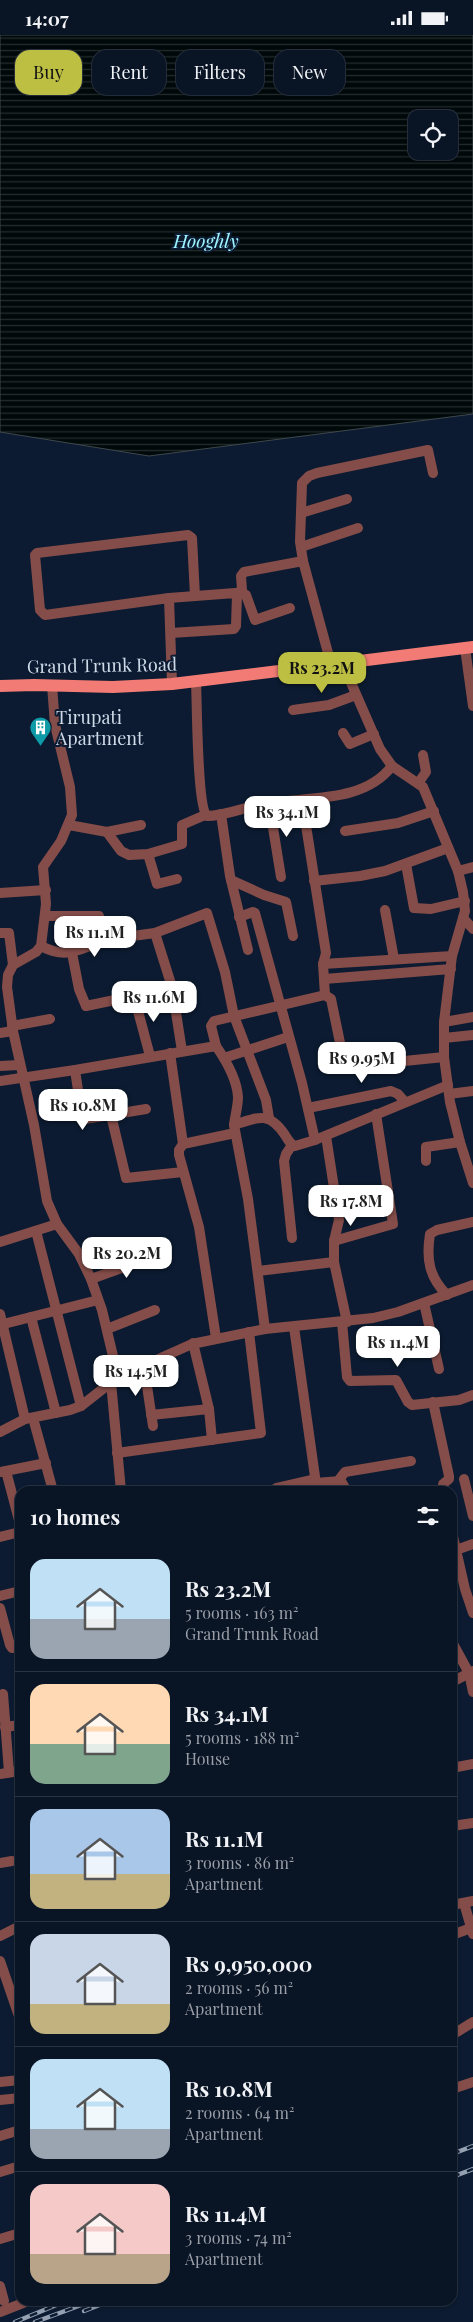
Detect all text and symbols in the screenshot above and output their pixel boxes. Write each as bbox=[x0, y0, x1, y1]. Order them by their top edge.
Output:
text: 14:07 bbox=[25, 5, 69, 31]
chip: Buy bbox=[15, 50, 82, 95]
chip: Rent bbox=[92, 50, 166, 95]
chip: Filters bbox=[176, 50, 264, 95]
chip: New bbox=[274, 50, 345, 95]
map controls bbox=[408, 110, 458, 160]
button: locate bbox=[408, 110, 458, 160]
water label: Hooghly bbox=[172, 227, 239, 253]
pin: Rs 23.2M bbox=[270, 651, 374, 694]
street label: Grand Trunk Road bbox=[27, 652, 178, 678]
text: Rs 23.2M bbox=[289, 657, 355, 678]
place label: Tirupati Apartment bbox=[55, 705, 144, 750]
building icon: Tirupati Apartment bbox=[28, 716, 52, 747]
pin: Rs 34.1M bbox=[235, 795, 339, 838]
text: Rs 34.1M bbox=[255, 801, 319, 822]
pin: Rs 11.1M bbox=[43, 915, 147, 958]
text: Rs 11.1M bbox=[65, 921, 125, 942]
pin: Rs 11.6M bbox=[102, 981, 206, 1023]
text: Rs 11.6M bbox=[123, 986, 185, 1007]
pin: Rs 9.95M bbox=[310, 1041, 414, 1084]
text: Rs 9.95M bbox=[329, 1047, 395, 1068]
pin: Rs 10.8M bbox=[31, 1089, 135, 1131]
text: Rs 10.8M bbox=[50, 1094, 116, 1115]
pin: Rs 17.8M bbox=[299, 1185, 403, 1227]
text: Rs 17.8M bbox=[319, 1190, 383, 1211]
pin: Rs 20.2M bbox=[75, 1237, 179, 1279]
text: Rs 20.2M bbox=[93, 1242, 161, 1263]
pin: Rs 11.4M bbox=[346, 1325, 450, 1368]
text: Rs 11.4M bbox=[367, 1331, 429, 1352]
pin: Rs 14.5M bbox=[84, 1355, 188, 1397]
text: Rs 14.5M bbox=[104, 1360, 168, 1381]
text: 10 homes bbox=[30, 1502, 120, 1530]
icon: filters bbox=[414, 1502, 442, 1530]
text: Rs 23.2M bbox=[185, 1574, 271, 1602]
icon: home bbox=[70, 1579, 130, 1639]
text: 5 rooms · 163 m² bbox=[185, 1602, 298, 1623]
text: Grand Trunk Road bbox=[185, 1623, 319, 1644]
text: Rs 34.1M bbox=[185, 1699, 268, 1727]
icon: home bbox=[70, 1704, 130, 1764]
text: 5 rooms · 188 m² bbox=[185, 1727, 299, 1748]
text: House bbox=[185, 1748, 230, 1769]
text: Rs 11.1M bbox=[185, 1824, 263, 1852]
icon: home bbox=[70, 1829, 130, 1889]
text: 3 rooms · 86 m² bbox=[185, 1852, 294, 1873]
text: Apartment bbox=[185, 1873, 263, 1894]
text: Rs 9,950,000 bbox=[185, 1949, 312, 1977]
icon: home bbox=[70, 1954, 130, 2014]
text: 2 rooms · 56 m² bbox=[185, 1977, 293, 1998]
text: Apartment bbox=[185, 1998, 263, 2019]
text: Rs 10.8M bbox=[185, 2074, 273, 2102]
icon: home bbox=[70, 2079, 130, 2139]
text: 2 rooms · 64 m² bbox=[185, 2102, 294, 2123]
text: Apartment bbox=[185, 2123, 263, 2144]
text: Rs 11.4M bbox=[185, 2199, 266, 2227]
icon: home bbox=[70, 2204, 130, 2264]
text: 3 rooms · 74 m² bbox=[185, 2227, 292, 2248]
text: Apartment bbox=[185, 2248, 263, 2269]

